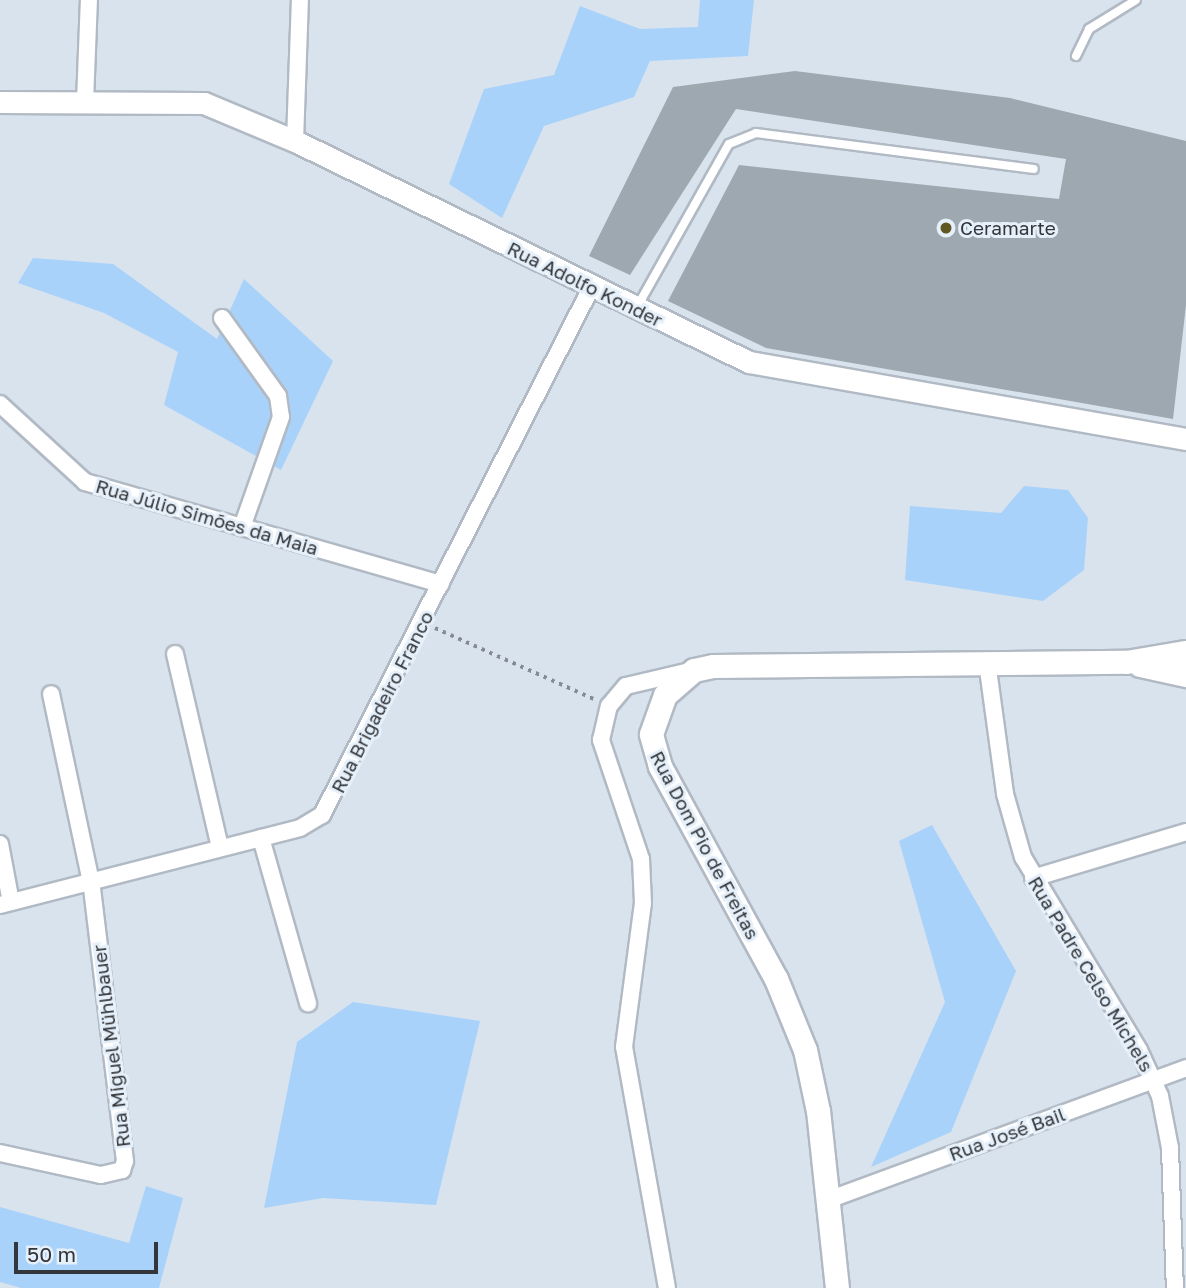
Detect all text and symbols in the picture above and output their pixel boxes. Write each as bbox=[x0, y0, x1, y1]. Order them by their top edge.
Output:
place label: Ceramarte bbox=[960, 217, 1056, 239]
marker: Ceramarte bbox=[938, 220, 954, 236]
street label: Rua Adolfo Konder bbox=[504, 237, 666, 331]
street label: Rua Júlio Simões da Maia bbox=[93, 474, 321, 560]
street label: Rua Brigadeiro Franco bbox=[326, 607, 438, 797]
street label: Rua Dom Pio de Freitas bbox=[646, 747, 764, 943]
street label: Rua Padre Celso Michels bbox=[1024, 872, 1158, 1076]
street label: Rua Miguel Mühlbauer bbox=[87, 943, 135, 1149]
street label: Rua José Bail bbox=[946, 1102, 1068, 1166]
scale bar bbox=[18, 1228, 161, 1272]
text: 50 m bbox=[27, 1241, 76, 1267]

